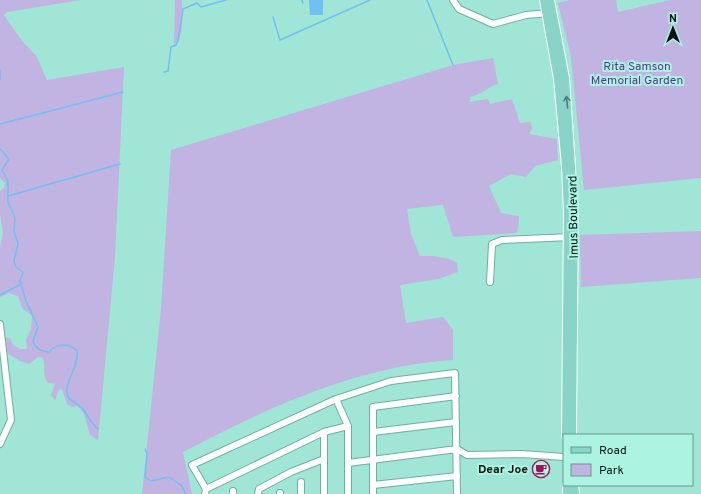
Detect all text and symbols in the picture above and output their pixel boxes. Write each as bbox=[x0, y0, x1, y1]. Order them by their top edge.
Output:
north arrow bbox=[653, 8, 693, 48]
text: N bbox=[669, 12, 677, 26]
park label: Rita Samson Memorial Garden bbox=[591, 59, 683, 89]
one-way arrow bbox=[564, 96, 571, 109]
street label: Imus Boulevard bbox=[565, 175, 583, 259]
legend bbox=[563, 434, 693, 486]
text: Road bbox=[599, 443, 627, 459]
cafe icon: Dear Joe bbox=[531, 459, 551, 479]
place label: Dear Joe bbox=[478, 462, 528, 478]
text: Park bbox=[599, 463, 624, 479]

